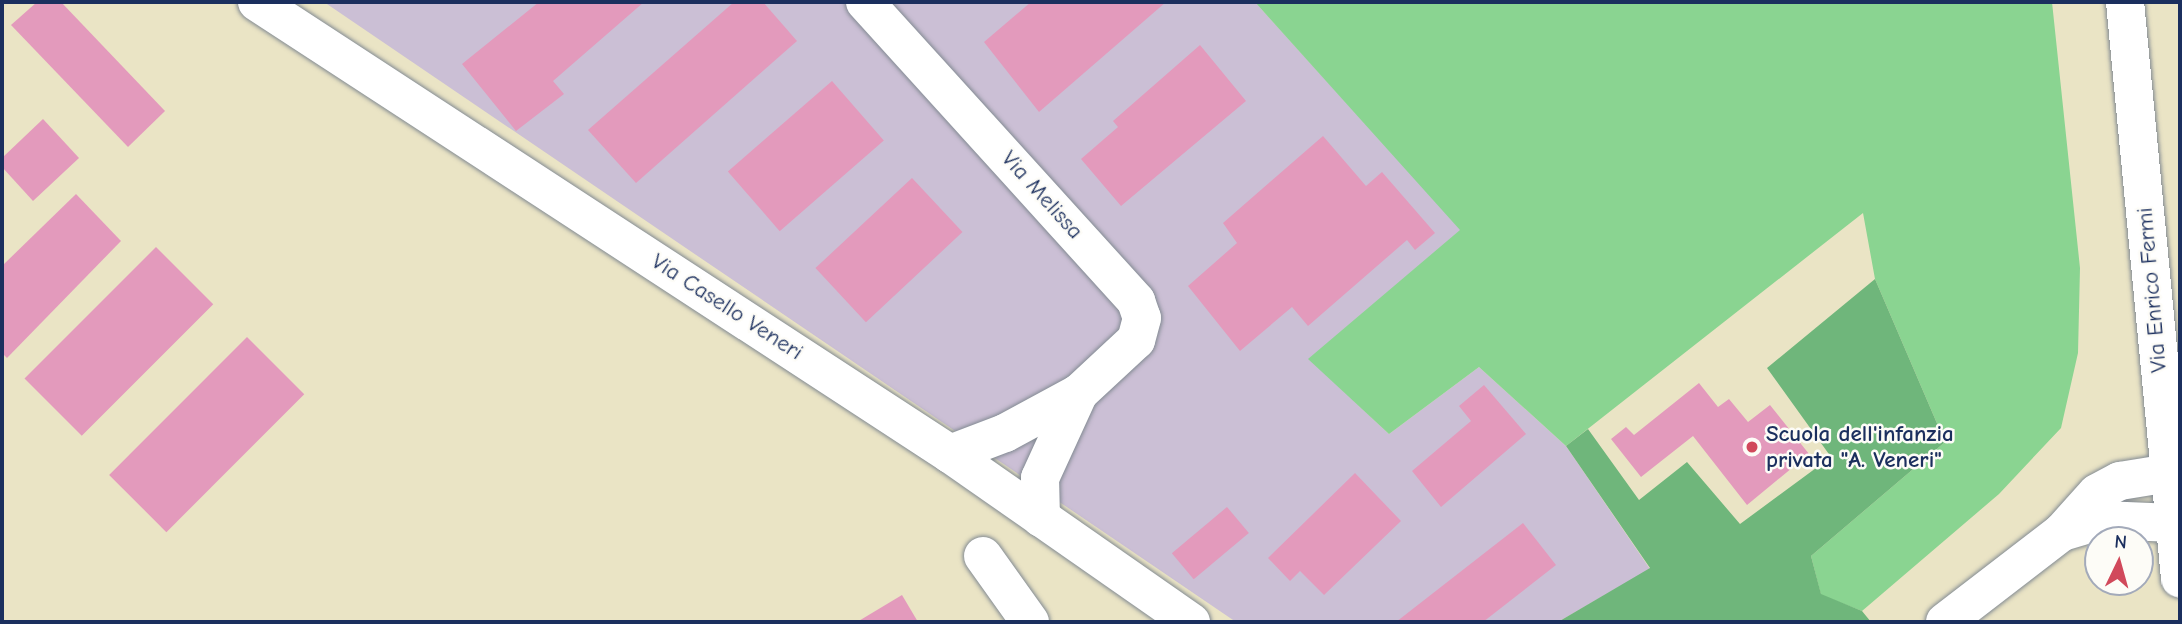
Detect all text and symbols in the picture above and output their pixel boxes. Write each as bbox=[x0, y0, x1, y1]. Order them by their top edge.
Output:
street label: Via Melissa bbox=[995, 145, 1089, 245]
street label: Via Enrico Fermi bbox=[2131, 206, 2173, 374]
street label: Via Casello Veneri bbox=[646, 248, 808, 366]
place label: Scuola dell'infanzia privata "A. Veneri" bbox=[1766, 420, 1954, 474]
marker: Scuola dell'infanzia privata "A. Veneri" bbox=[1744, 439, 1760, 455]
north arrow bbox=[2084, 526, 2154, 596]
text: N bbox=[2114, 531, 2128, 554]

